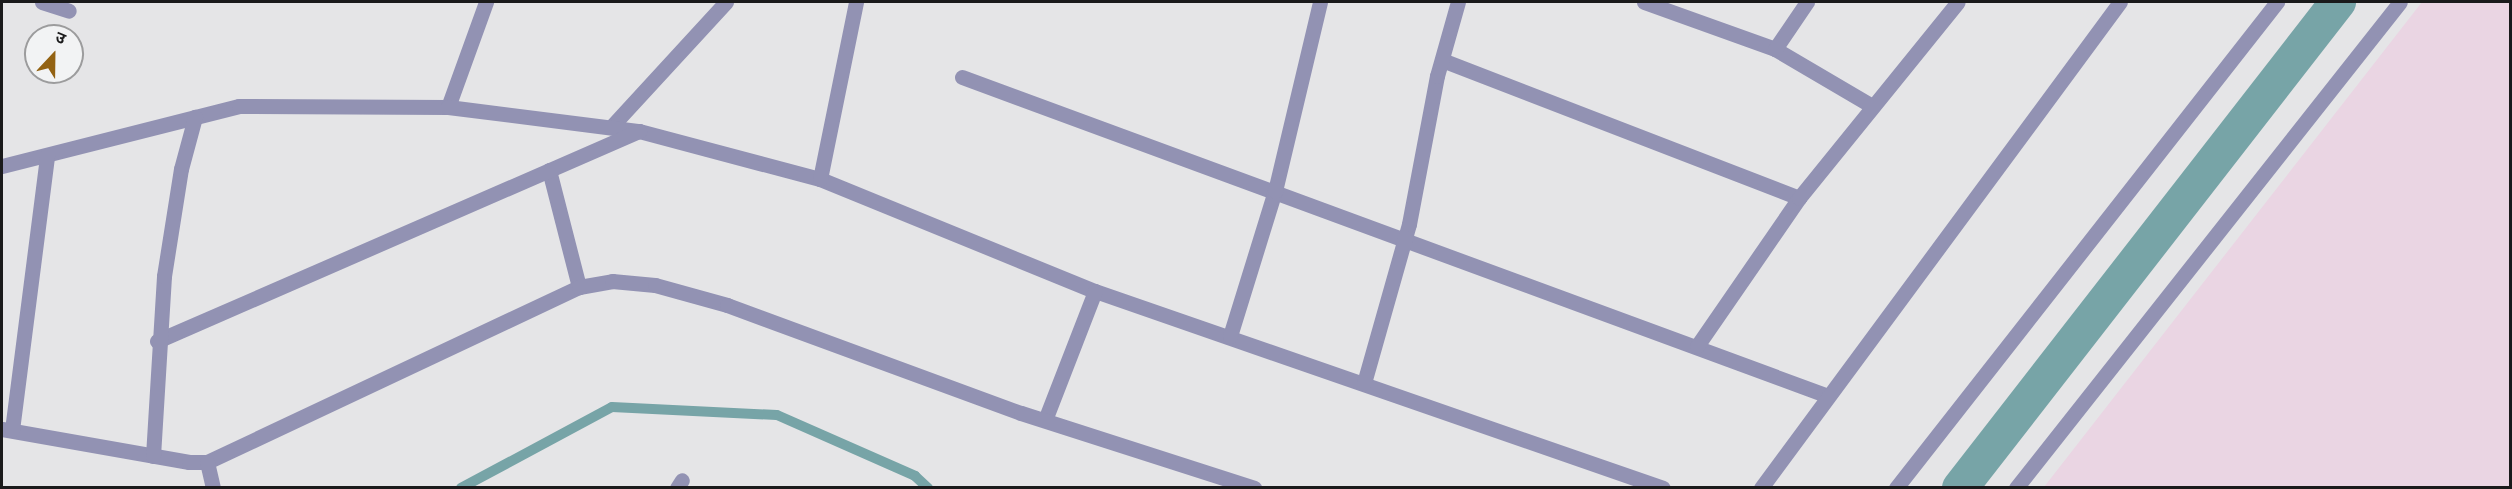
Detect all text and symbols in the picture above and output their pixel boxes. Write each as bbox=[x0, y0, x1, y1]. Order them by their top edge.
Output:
north arrow bbox=[24, 24, 84, 84]
text: उ bbox=[52, 28, 68, 49]

